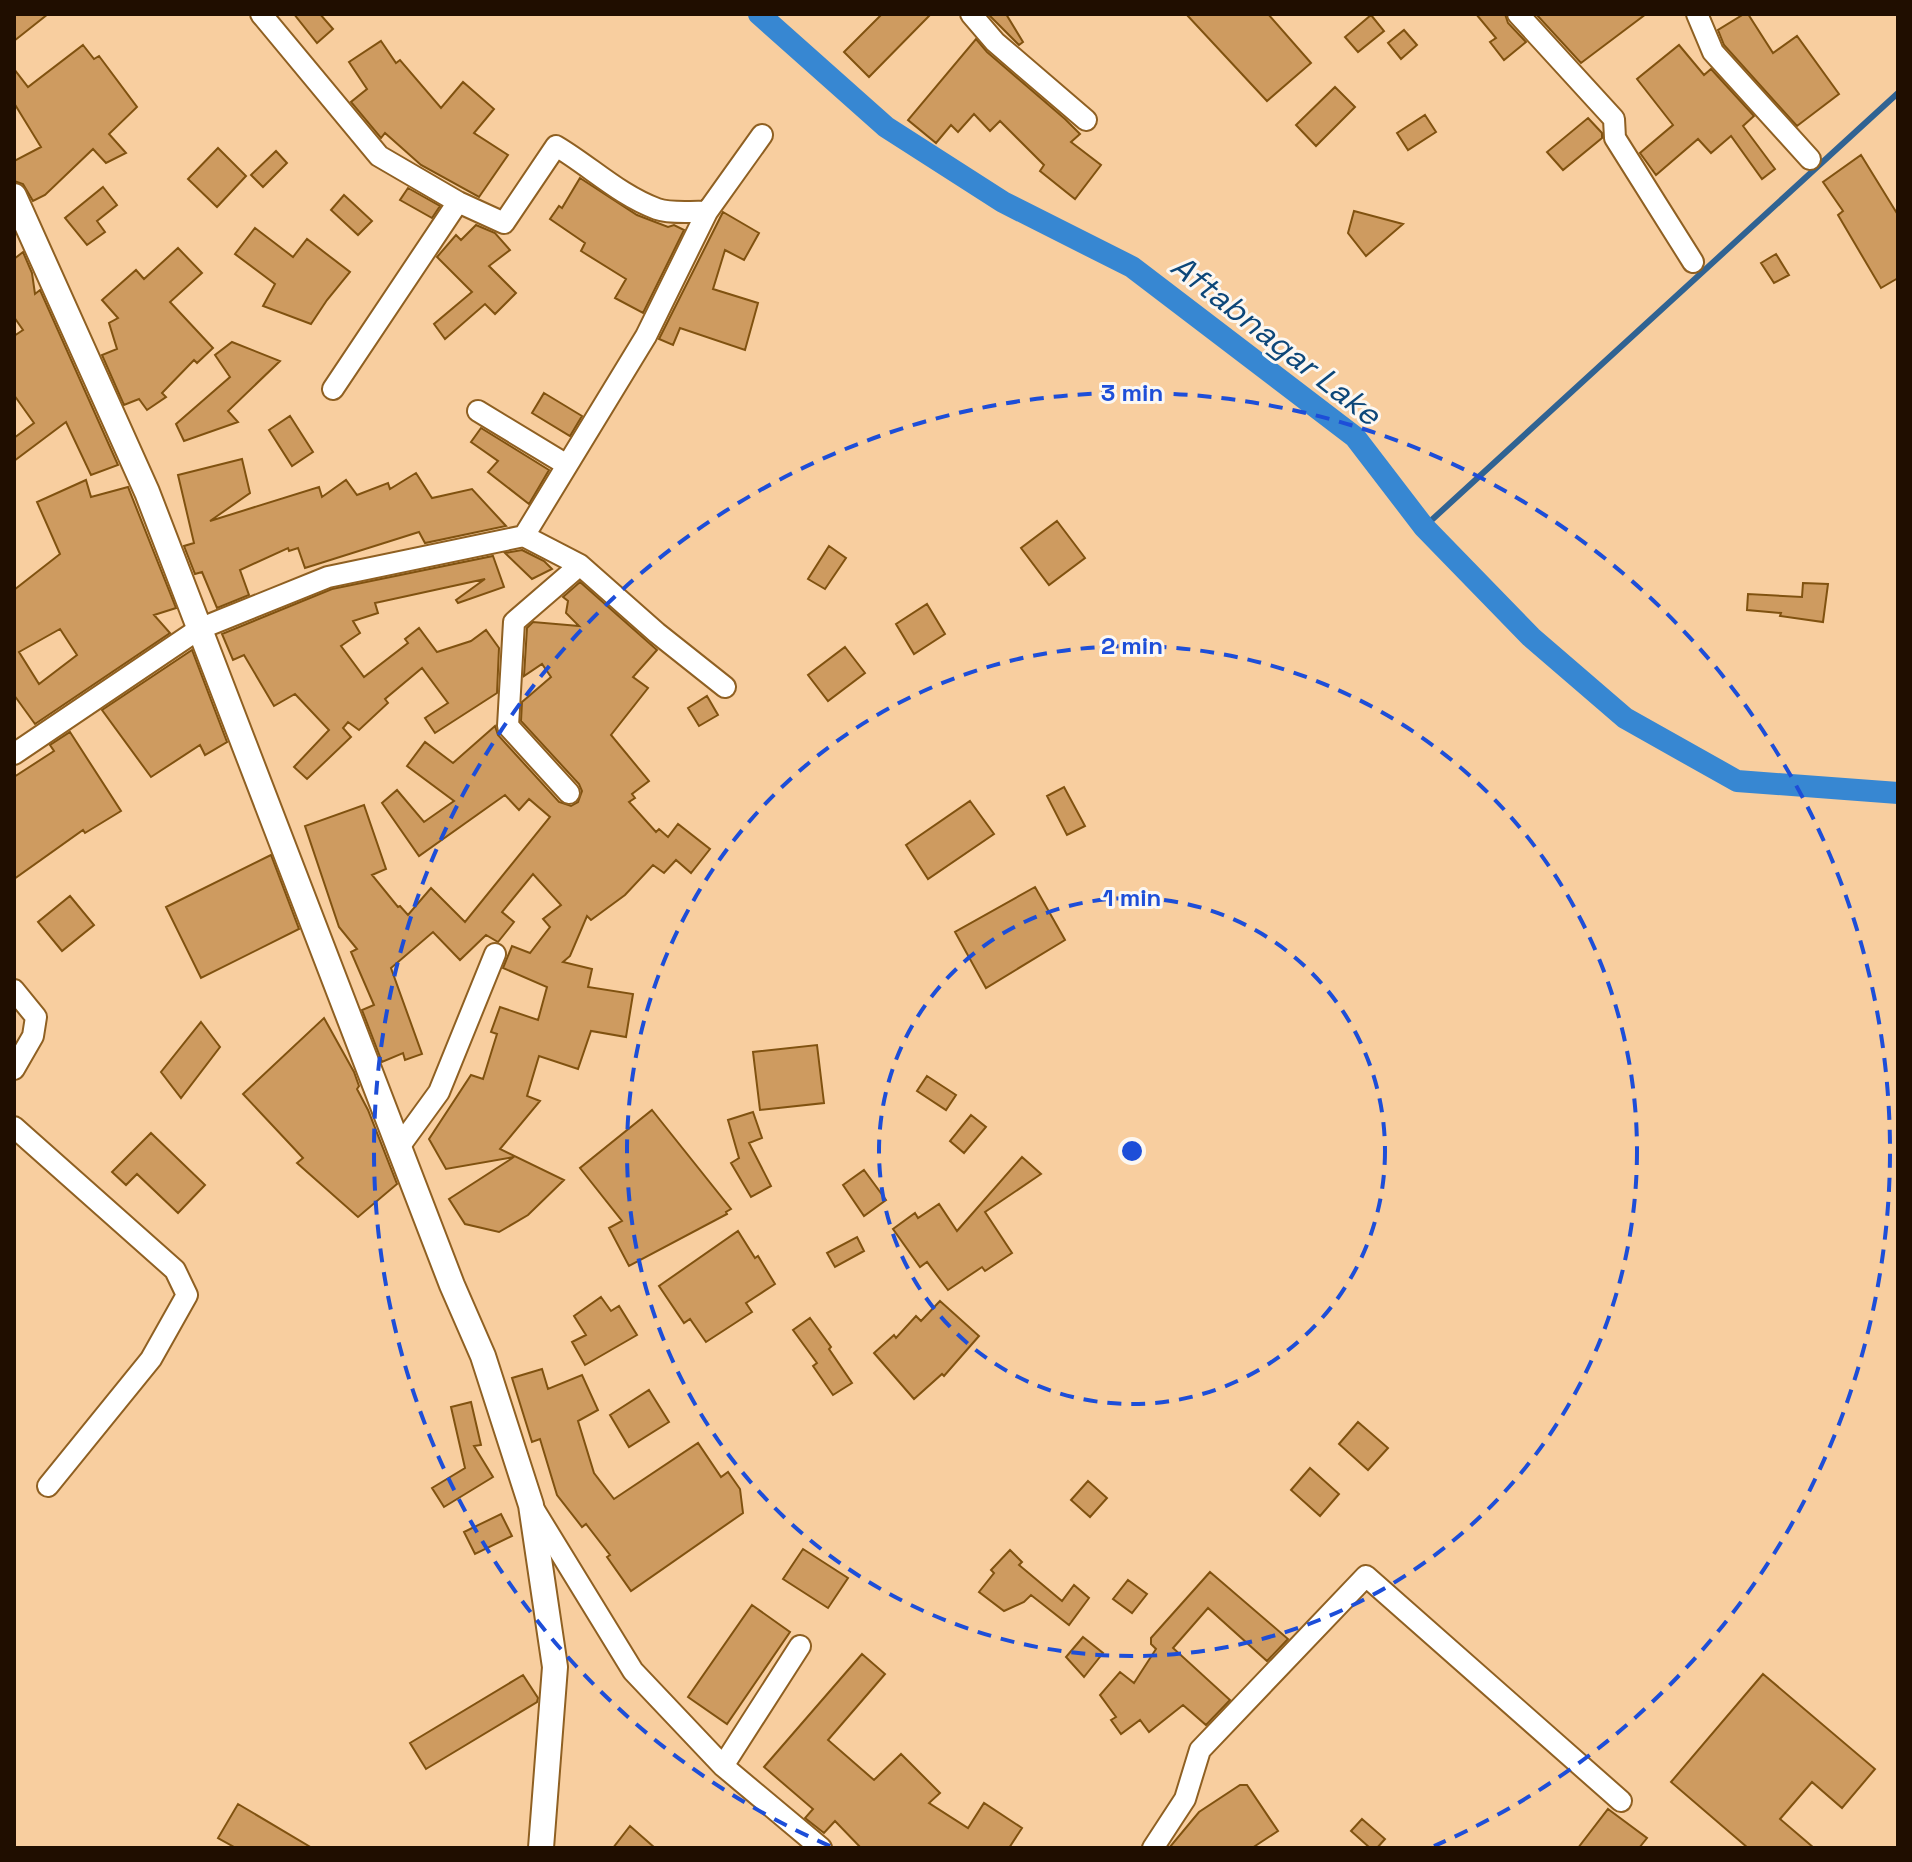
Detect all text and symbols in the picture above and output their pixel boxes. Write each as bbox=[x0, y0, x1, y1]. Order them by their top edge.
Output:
water label: Aftabnagar Lake bbox=[1163, 246, 1390, 435]
text: 3 min bbox=[1101, 377, 1163, 408]
text: 2 min bbox=[1101, 630, 1163, 661]
text: 1 min bbox=[1103, 882, 1161, 913]
centre of rings bbox=[1118, 1137, 1146, 1165]

